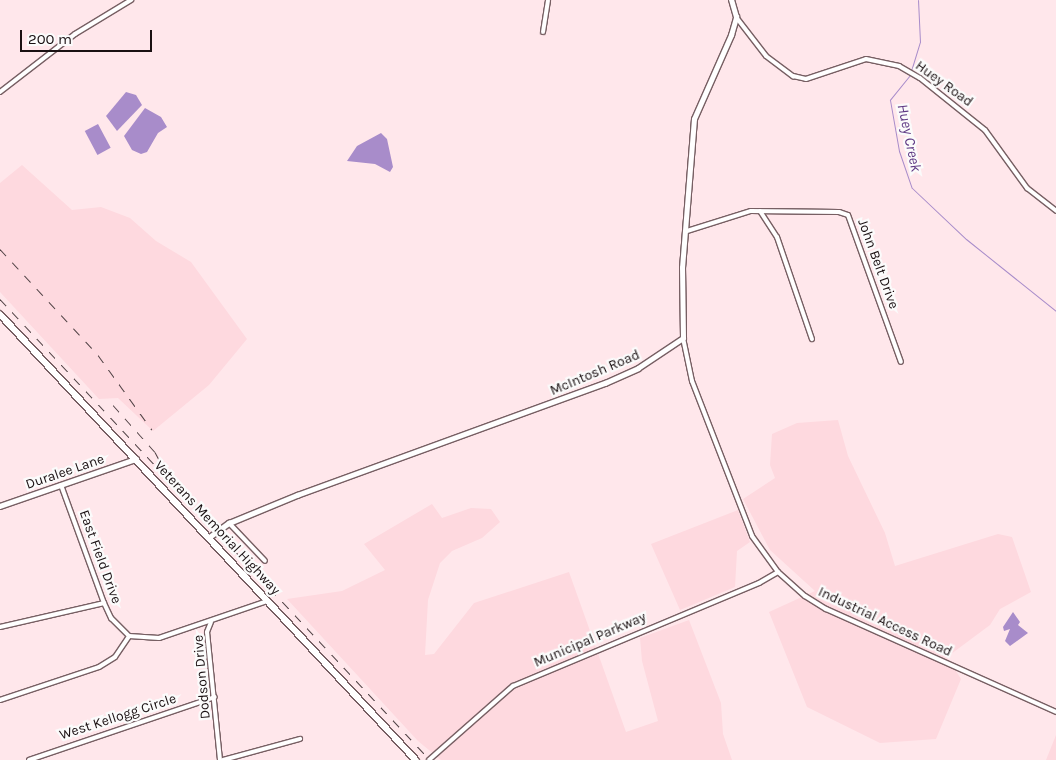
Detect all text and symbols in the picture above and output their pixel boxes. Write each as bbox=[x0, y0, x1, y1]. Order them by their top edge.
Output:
scale bar bbox=[22, 20, 155, 52]
text: 200 m bbox=[28, 30, 72, 48]
street label: Huey Road bbox=[912, 57, 976, 111]
water label: Huey Creek bbox=[893, 102, 925, 174]
street label: John Belt Drive bbox=[854, 217, 902, 311]
street label: McIntosh Road bbox=[548, 347, 642, 399]
street label: Duralee Lane bbox=[23, 451, 107, 493]
street label: Veterans Memorial Highway bbox=[150, 457, 284, 599]
street label: East Field Drive bbox=[75, 508, 125, 606]
street label: Industrial Access Road bbox=[815, 584, 955, 660]
street label: Municipal Parkway bbox=[531, 609, 649, 671]
street label: Dodson Drive bbox=[190, 634, 214, 720]
street label: West Kellogg Circle bbox=[58, 690, 178, 744]

